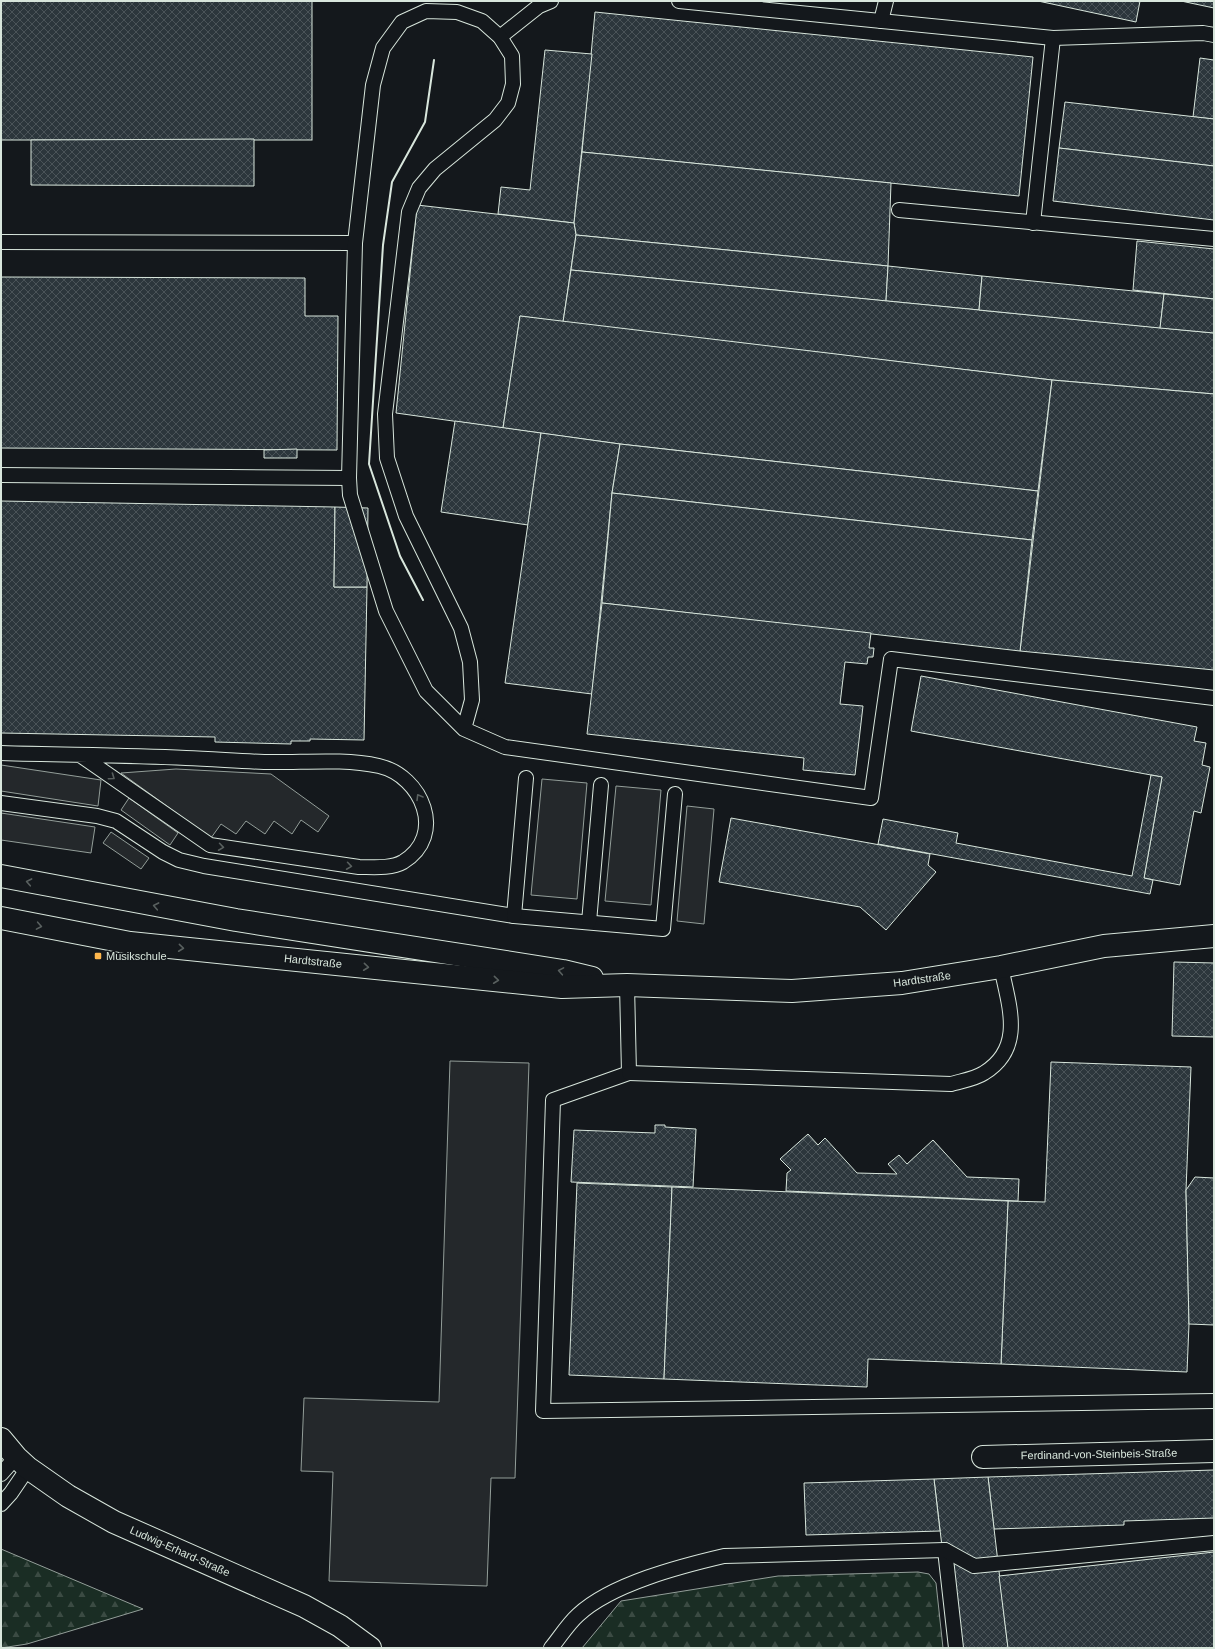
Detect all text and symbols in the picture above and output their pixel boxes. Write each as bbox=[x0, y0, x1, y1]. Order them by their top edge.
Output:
one-way arrow bbox=[108, 772, 115, 780]
one-way arrow bbox=[416, 794, 423, 801]
one-way arrow bbox=[217, 842, 224, 851]
one-way arrow bbox=[346, 861, 352, 869]
one-way arrow bbox=[26, 878, 32, 887]
one-way arrow bbox=[153, 902, 160, 910]
one-way arrow bbox=[36, 922, 42, 930]
one-way arrow bbox=[178, 943, 184, 952]
place label: Musikschule bbox=[106, 950, 167, 962]
marker: Musikschule bbox=[93, 951, 103, 961]
street label: Hardtstraße bbox=[283, 952, 343, 970]
one-way arrow bbox=[363, 962, 369, 971]
one-way arrow bbox=[558, 967, 564, 976]
street label: Hardtstraße bbox=[892, 969, 952, 989]
one-way arrow bbox=[493, 975, 499, 984]
street label: Ferdinand-von-Steinbeis-Straße bbox=[1021, 1447, 1177, 1461]
street label: Ludwig-Erhard-Straße bbox=[128, 1524, 232, 1578]

